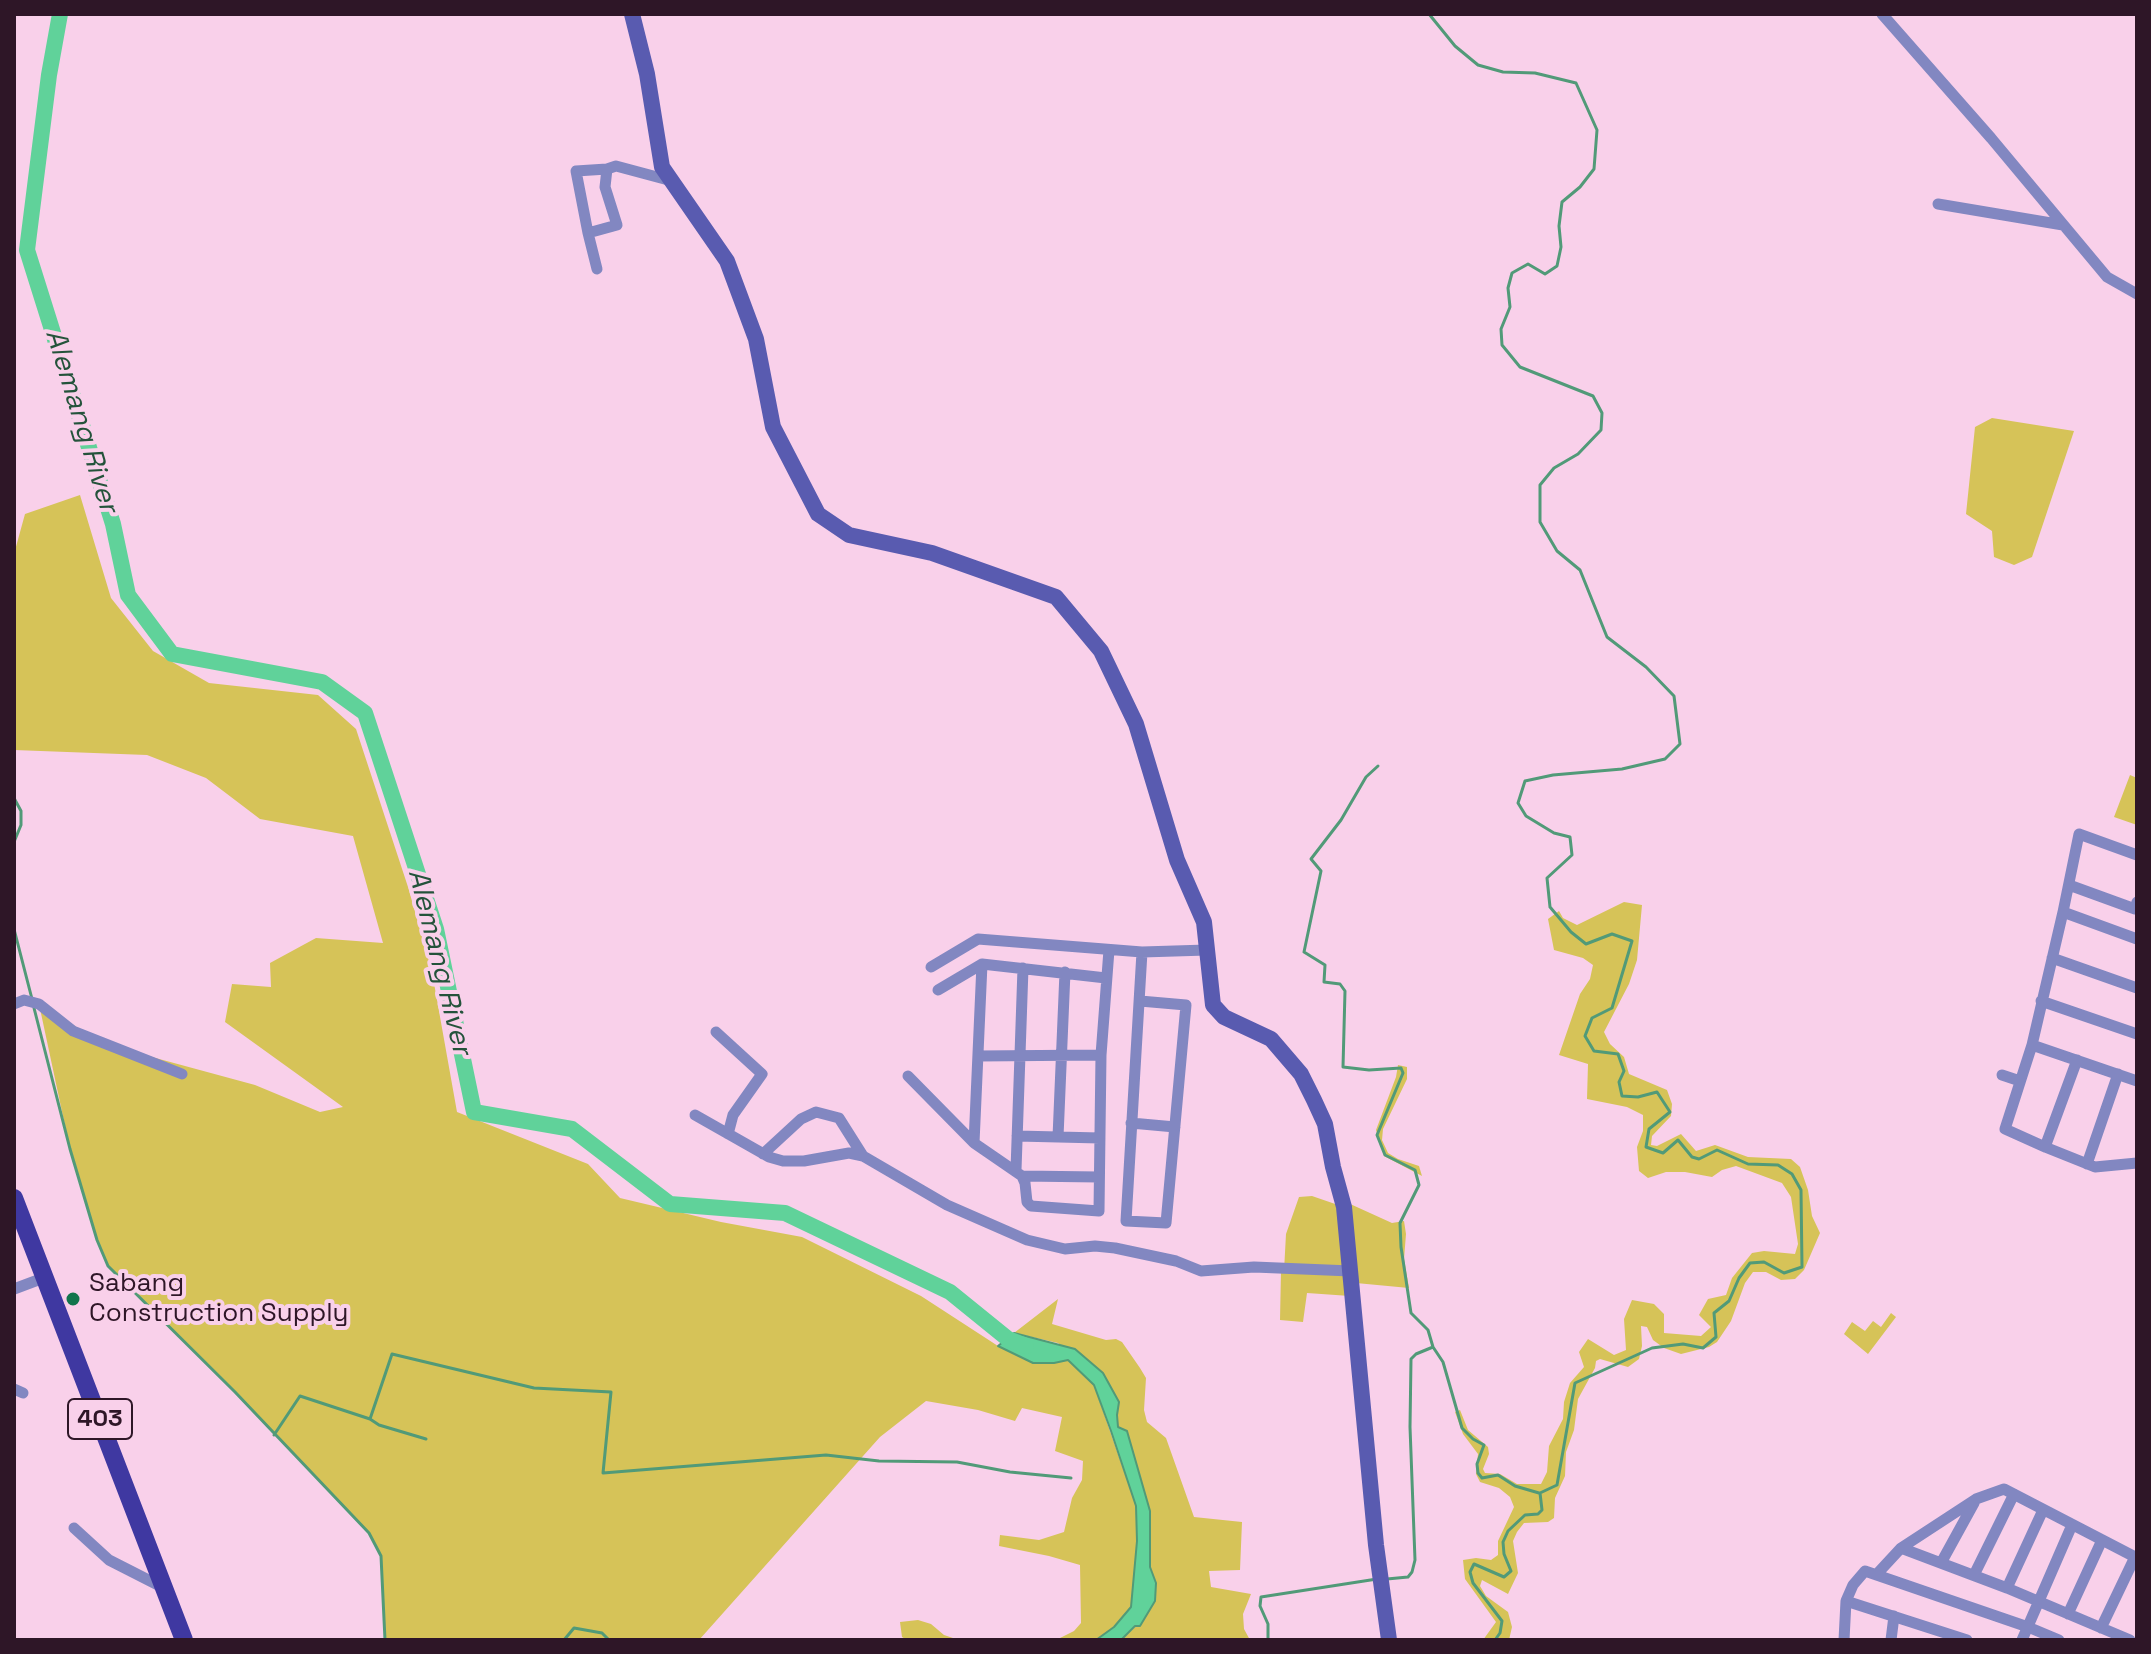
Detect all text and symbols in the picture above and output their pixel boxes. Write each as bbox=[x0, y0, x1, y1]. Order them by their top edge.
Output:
water label: Alemang River bbox=[37, 325, 125, 517]
water label: Alemang River bbox=[400, 866, 478, 1058]
place label: Sabang Construction Supply bbox=[89, 1268, 348, 1330]
marker: Sabang Construction Supply bbox=[64, 1290, 82, 1308]
road number: 403 bbox=[68, 1399, 132, 1439]

